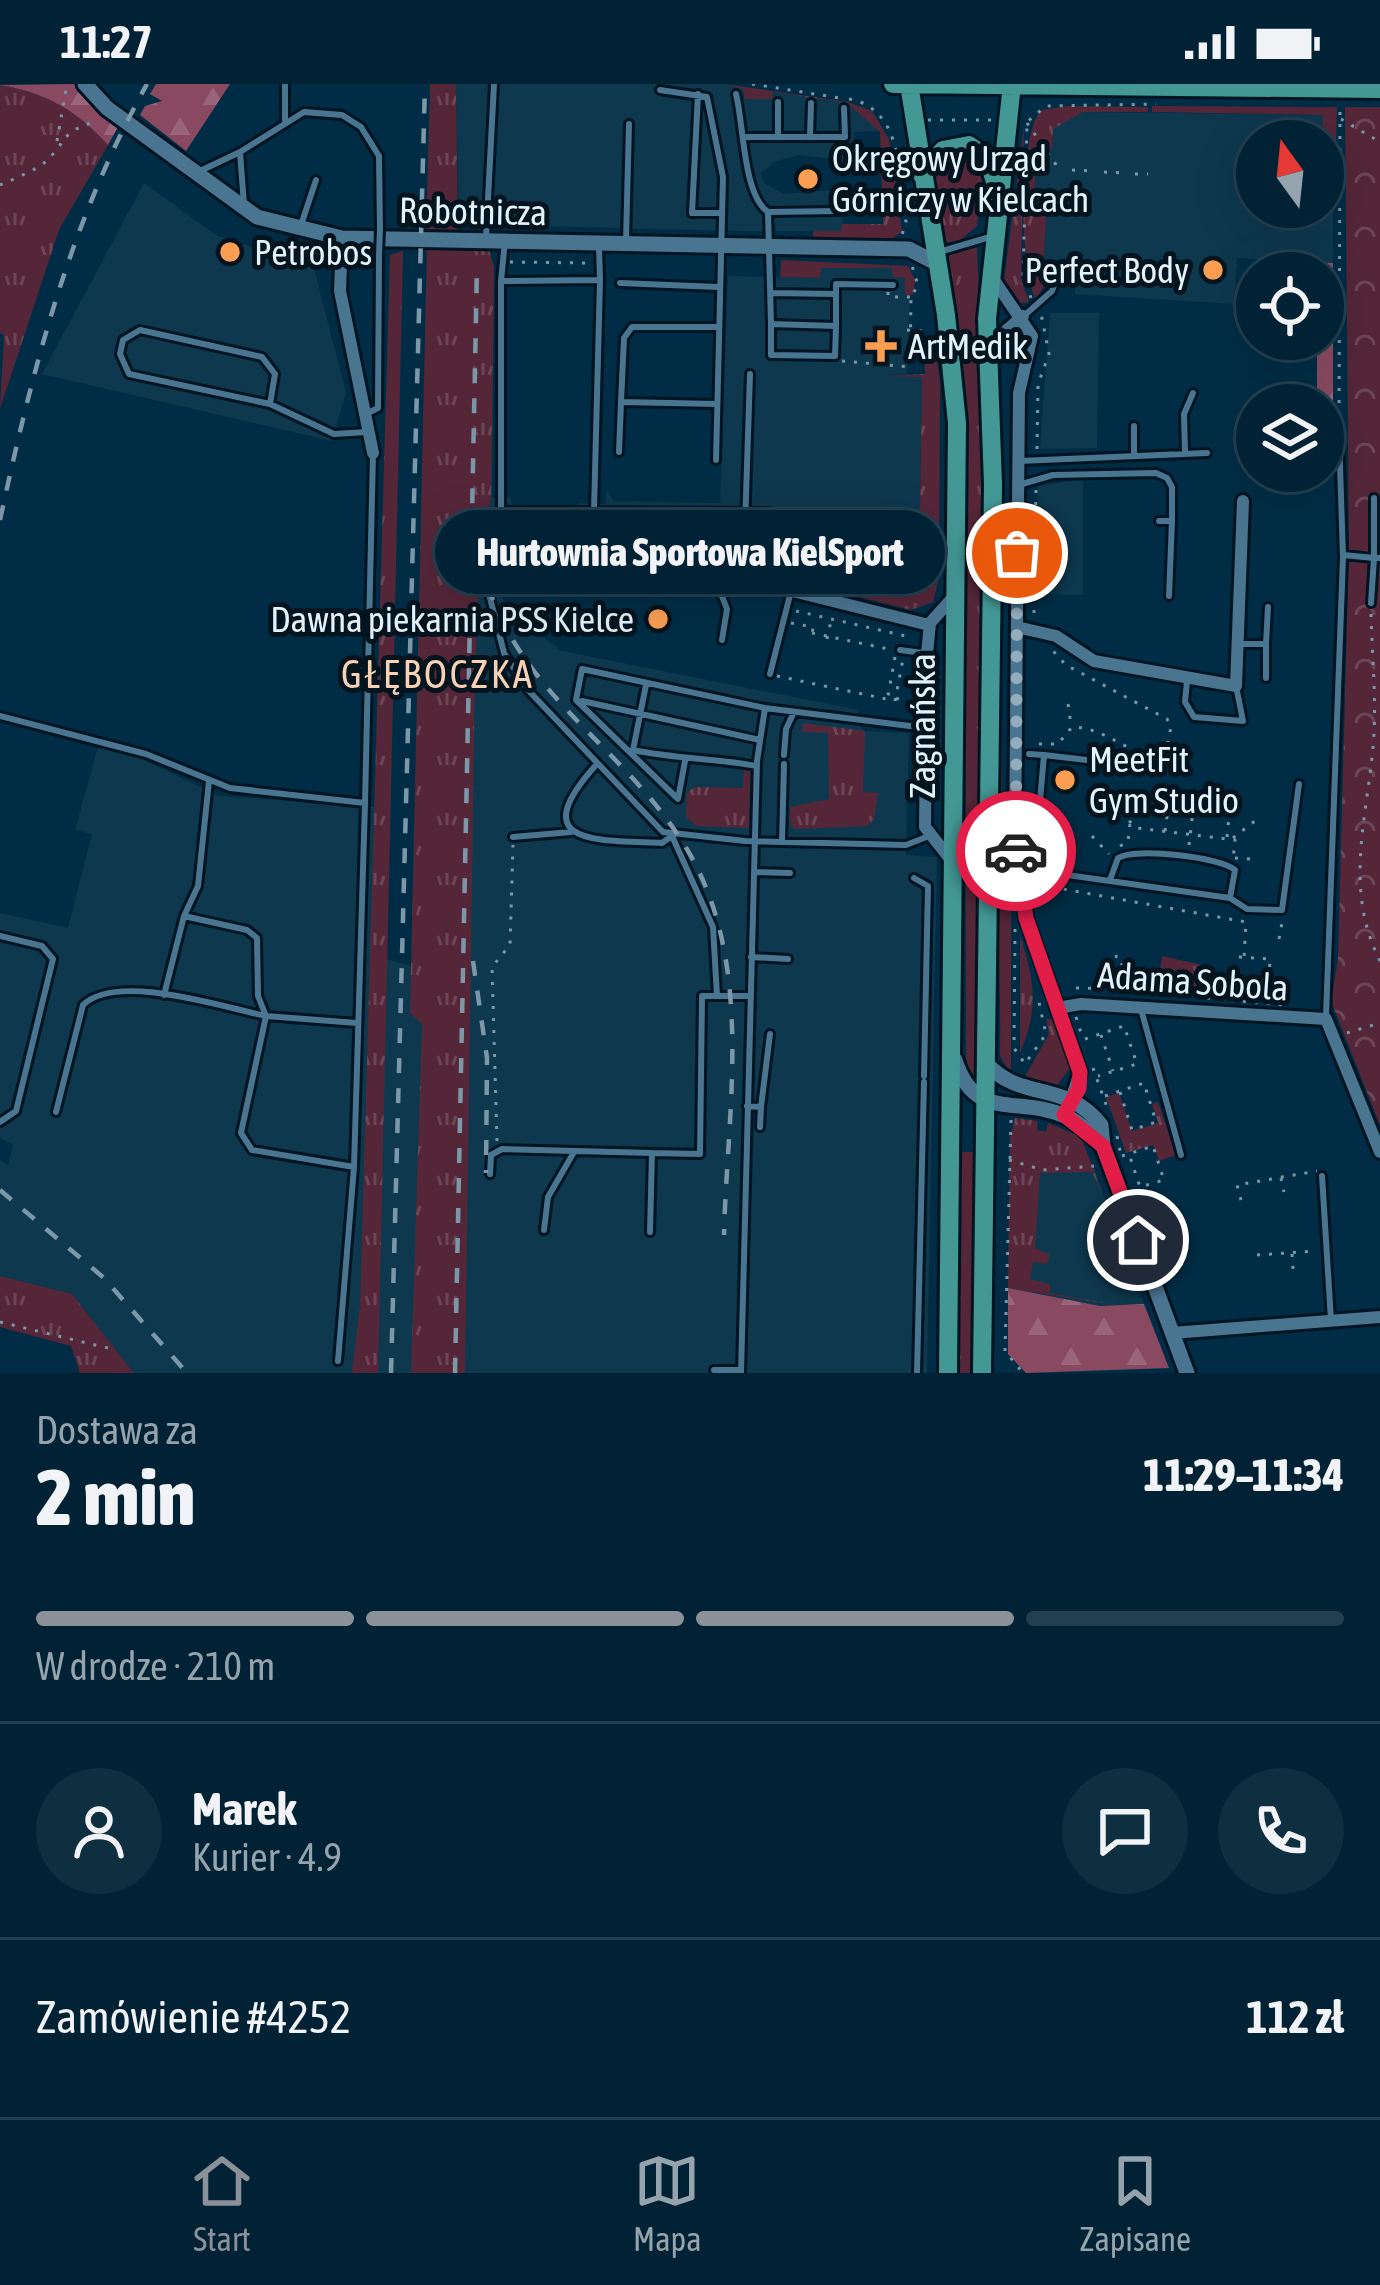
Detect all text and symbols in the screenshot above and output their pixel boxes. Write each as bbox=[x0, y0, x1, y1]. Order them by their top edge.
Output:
text: 11:27 bbox=[60, 16, 153, 68]
north arrow bbox=[1236, 120, 1344, 228]
map controls bbox=[1236, 120, 1344, 492]
place label: Okręgowy Urząd Górniczy w Kielcach bbox=[832, 137, 1089, 220]
marker: Okręgowy Urząd Górniczy w Kielcach bbox=[795, 166, 821, 192]
street label: Robotnicza bbox=[399, 189, 547, 233]
place label: Petrobos bbox=[254, 231, 372, 273]
marker: Petrobos bbox=[217, 239, 243, 265]
place label: Perfect Body bbox=[1025, 249, 1189, 291]
button: locate bbox=[1236, 252, 1344, 360]
marker: Perfect Body bbox=[1200, 257, 1226, 283]
place label: ArtMedik bbox=[908, 325, 1028, 367]
marker: ArtMedik bbox=[865, 330, 897, 362]
button: layers bbox=[1236, 384, 1344, 492]
pin bbox=[966, 502, 1068, 604]
callout: Hurtownia Sportowa KielSport bbox=[435, 511, 945, 595]
icon: bag bbox=[984, 520, 1050, 586]
text: Hurtownia Sportowa KielSport bbox=[476, 530, 904, 574]
place label: Dawna piekarnia PSS Kielce bbox=[270, 598, 634, 640]
marker: Dawna piekarnia PSS Kielce bbox=[645, 606, 671, 632]
district label: GŁĘBOCZKA bbox=[341, 652, 535, 696]
street label: Zagnańska bbox=[901, 653, 943, 799]
place label: MeetFit Gym Studio bbox=[1089, 738, 1239, 821]
marker: MeetFit Gym Studio bbox=[1052, 767, 1078, 793]
courier bbox=[956, 791, 1076, 911]
icon: car bbox=[983, 818, 1049, 884]
street label: Adama Sobola bbox=[1096, 953, 1290, 1009]
pin bbox=[1087, 1189, 1189, 1291]
icon: home bbox=[1105, 1207, 1171, 1273]
text: Dostawa za bbox=[36, 1408, 198, 1452]
text: 11:29–11:34 bbox=[1143, 1449, 1344, 1501]
text: 2 min bbox=[36, 1452, 195, 1542]
text: W drodze · 210 m bbox=[36, 1644, 275, 1688]
button: person bbox=[36, 1768, 162, 1894]
button: chat bbox=[1062, 1768, 1188, 1894]
button: phone bbox=[1218, 1768, 1344, 1894]
text: Marek bbox=[192, 1783, 297, 1835]
text: Kurier · 4.9 bbox=[192, 1835, 342, 1879]
text: Zamówienie #4252 bbox=[36, 1991, 351, 2043]
text: 112 zł bbox=[1246, 1991, 1344, 2043]
tab: Start bbox=[189, 2148, 255, 2258]
tab: Mapa bbox=[633, 2148, 702, 2258]
tab: Zapisane bbox=[1080, 2148, 1191, 2258]

